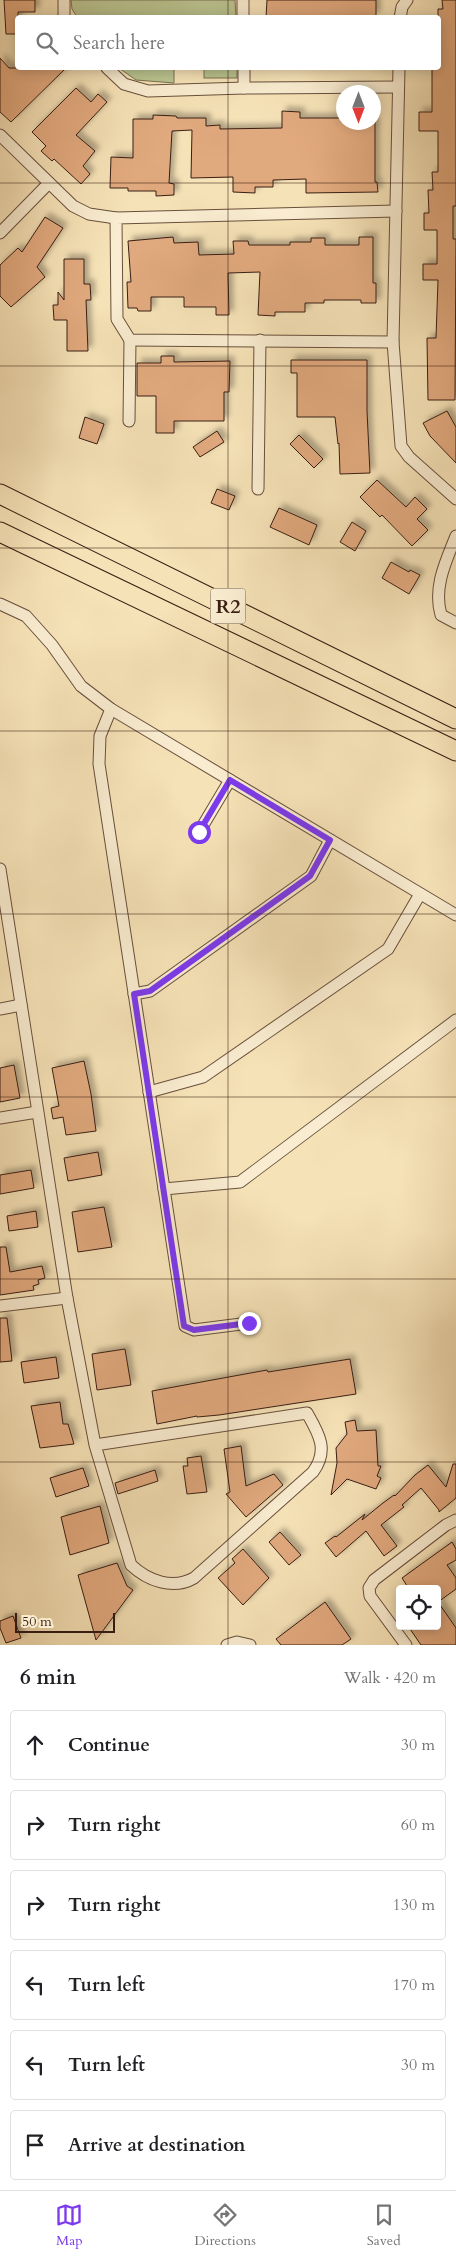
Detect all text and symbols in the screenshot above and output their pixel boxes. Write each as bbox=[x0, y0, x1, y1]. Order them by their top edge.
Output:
search box bbox=[15, 15, 441, 70]
icon: search bbox=[33, 29, 61, 57]
text: Search here bbox=[73, 30, 165, 56]
north arrow bbox=[336, 85, 381, 130]
road number: R2 bbox=[210, 588, 246, 624]
route start bbox=[188, 821, 211, 844]
route end bbox=[238, 1312, 261, 1335]
map controls bbox=[396, 1585, 441, 1630]
button: locate bbox=[396, 1585, 441, 1630]
scale bar bbox=[15, 1610, 115, 1633]
text: 50 m bbox=[22, 1612, 52, 1631]
text: 6 min bbox=[20, 1663, 76, 1692]
text: Walk · 420 m bbox=[344, 1667, 436, 1689]
icon: ahead bbox=[21, 1731, 49, 1759]
text: Continue bbox=[68, 1732, 150, 1758]
text: 30 m bbox=[401, 1734, 435, 1756]
icon: right bbox=[21, 1811, 49, 1839]
text: Turn right bbox=[68, 1812, 160, 1838]
text: 60 m bbox=[401, 1814, 435, 1836]
icon: right bbox=[21, 1891, 49, 1919]
text: Turn right bbox=[68, 1892, 160, 1918]
text: 130 m bbox=[393, 1894, 435, 1916]
icon: left bbox=[21, 1971, 49, 1999]
text: Turn left bbox=[68, 1972, 145, 1998]
text: 170 m bbox=[393, 1974, 435, 1996]
icon: left bbox=[21, 2051, 49, 2079]
text: Turn left bbox=[68, 2052, 145, 2078]
text: 30 m bbox=[401, 2054, 435, 2076]
icon: arrive bbox=[21, 2131, 49, 2159]
text: Arrive at destination bbox=[68, 2132, 245, 2158]
tab: Map bbox=[55, 2201, 83, 2250]
tab: Directions bbox=[194, 2201, 256, 2250]
tab: Saved bbox=[367, 2201, 401, 2250]

